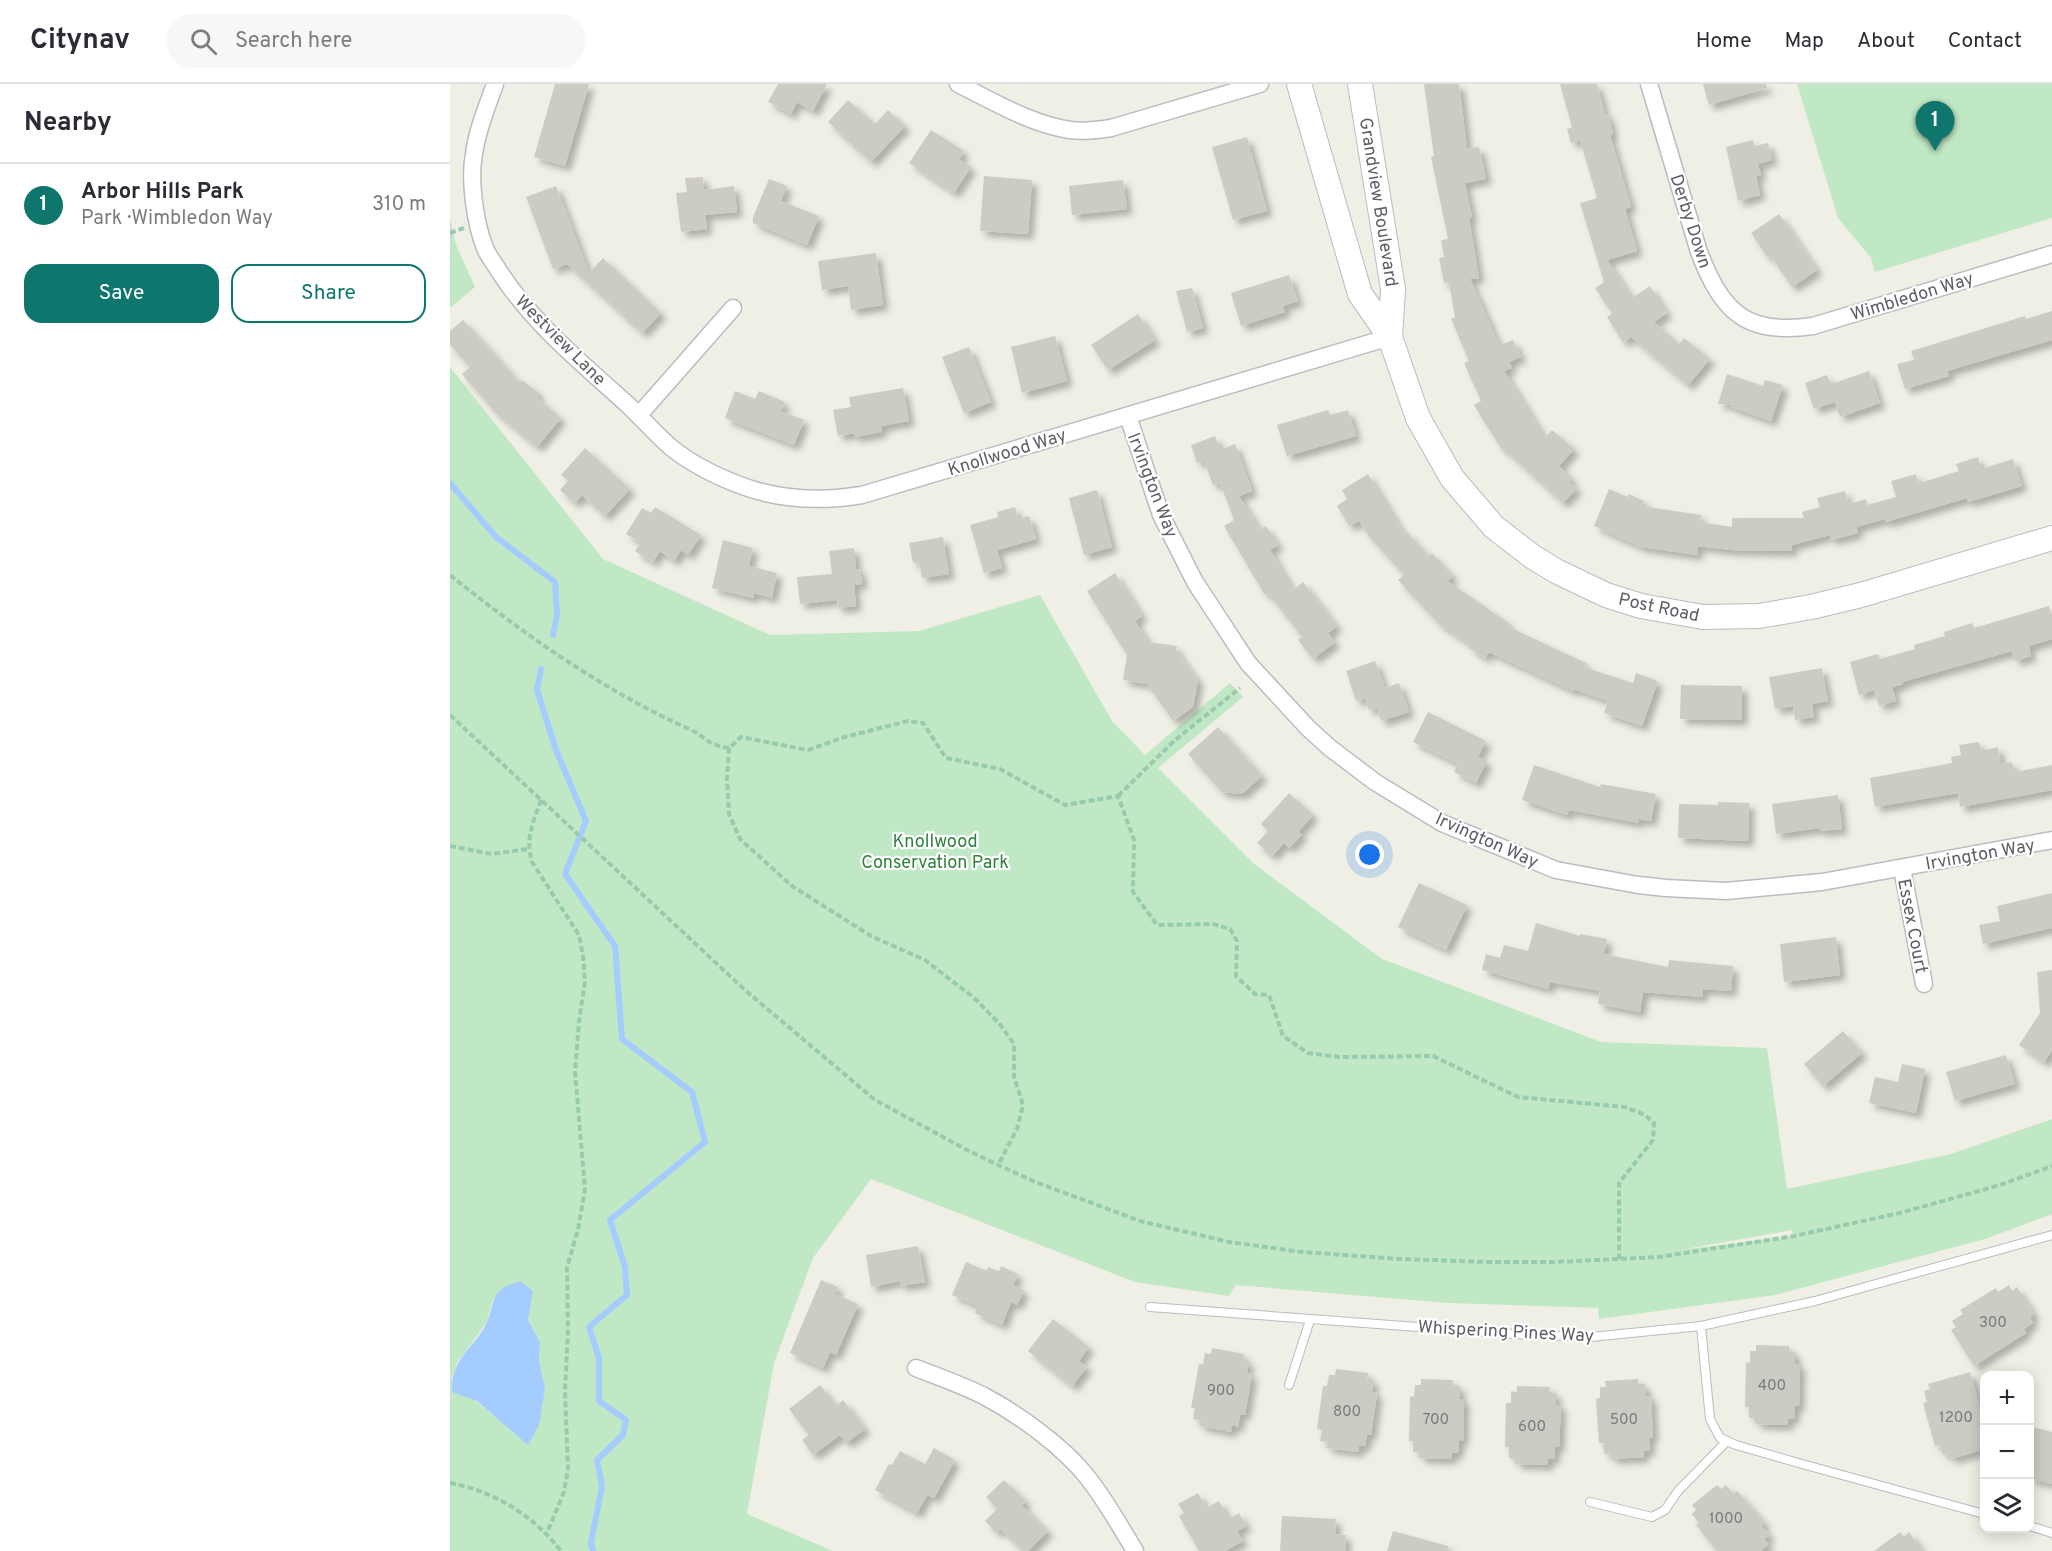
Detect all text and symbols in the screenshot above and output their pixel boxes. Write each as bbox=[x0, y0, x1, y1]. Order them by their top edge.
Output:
search box bbox=[166, 14, 586, 68]
text: Citynav bbox=[30, 23, 130, 59]
icon: search bbox=[187, 25, 220, 58]
text: Search here bbox=[235, 28, 352, 55]
text: Home bbox=[1696, 28, 1752, 55]
text: Map bbox=[1785, 28, 1824, 55]
text: About bbox=[1857, 28, 1915, 55]
text: Contact bbox=[1948, 28, 2022, 55]
pin: 1 bbox=[1916, 101, 1954, 151]
text: Nearby bbox=[24, 107, 112, 140]
street label: Grandview Boulevard bbox=[1353, 116, 1402, 289]
street label: Derby Down bbox=[1664, 171, 1716, 271]
text: Arbor Hills Park bbox=[81, 179, 244, 206]
text: 1 bbox=[40, 192, 48, 218]
text: 310 m bbox=[372, 192, 426, 218]
text: Park · Wimbledon Way bbox=[81, 206, 273, 232]
button: Save bbox=[24, 264, 219, 323]
button: Share bbox=[231, 264, 426, 323]
street label: Wimbledon Way bbox=[1848, 268, 1977, 327]
street label: Westview Lane bbox=[510, 291, 610, 391]
street label: Knollwood Way bbox=[945, 424, 1069, 482]
street label: Irvington Way bbox=[1121, 430, 1182, 541]
street label: Post Road bbox=[1616, 589, 1701, 628]
street label: Irvington Way bbox=[1431, 808, 1542, 874]
park label: Knollwood Conservation Park bbox=[861, 831, 1009, 875]
street label: Irvington Way bbox=[1924, 835, 2037, 876]
your location bbox=[1355, 840, 1384, 869]
street label: Essex Court bbox=[1891, 877, 1932, 976]
house number: 300 bbox=[1979, 1314, 2007, 1333]
street label: Whispering Pines Way bbox=[1417, 1316, 1595, 1349]
map controls bbox=[1980, 1371, 2034, 1533]
button: + bbox=[1980, 1371, 2034, 1425]
house number: 400 bbox=[1758, 1377, 1786, 1396]
house number: 900 bbox=[1207, 1382, 1235, 1401]
house number: 800 bbox=[1333, 1403, 1361, 1422]
house number: 1200 bbox=[1939, 1409, 1973, 1428]
house number: 700 bbox=[1423, 1411, 1449, 1430]
house number: 500 bbox=[1610, 1411, 1638, 1430]
house number: 600 bbox=[1518, 1418, 1546, 1437]
button: − bbox=[1980, 1425, 2034, 1479]
button: layers bbox=[1980, 1479, 2034, 1533]
house number: 1000 bbox=[1709, 1510, 1743, 1529]

